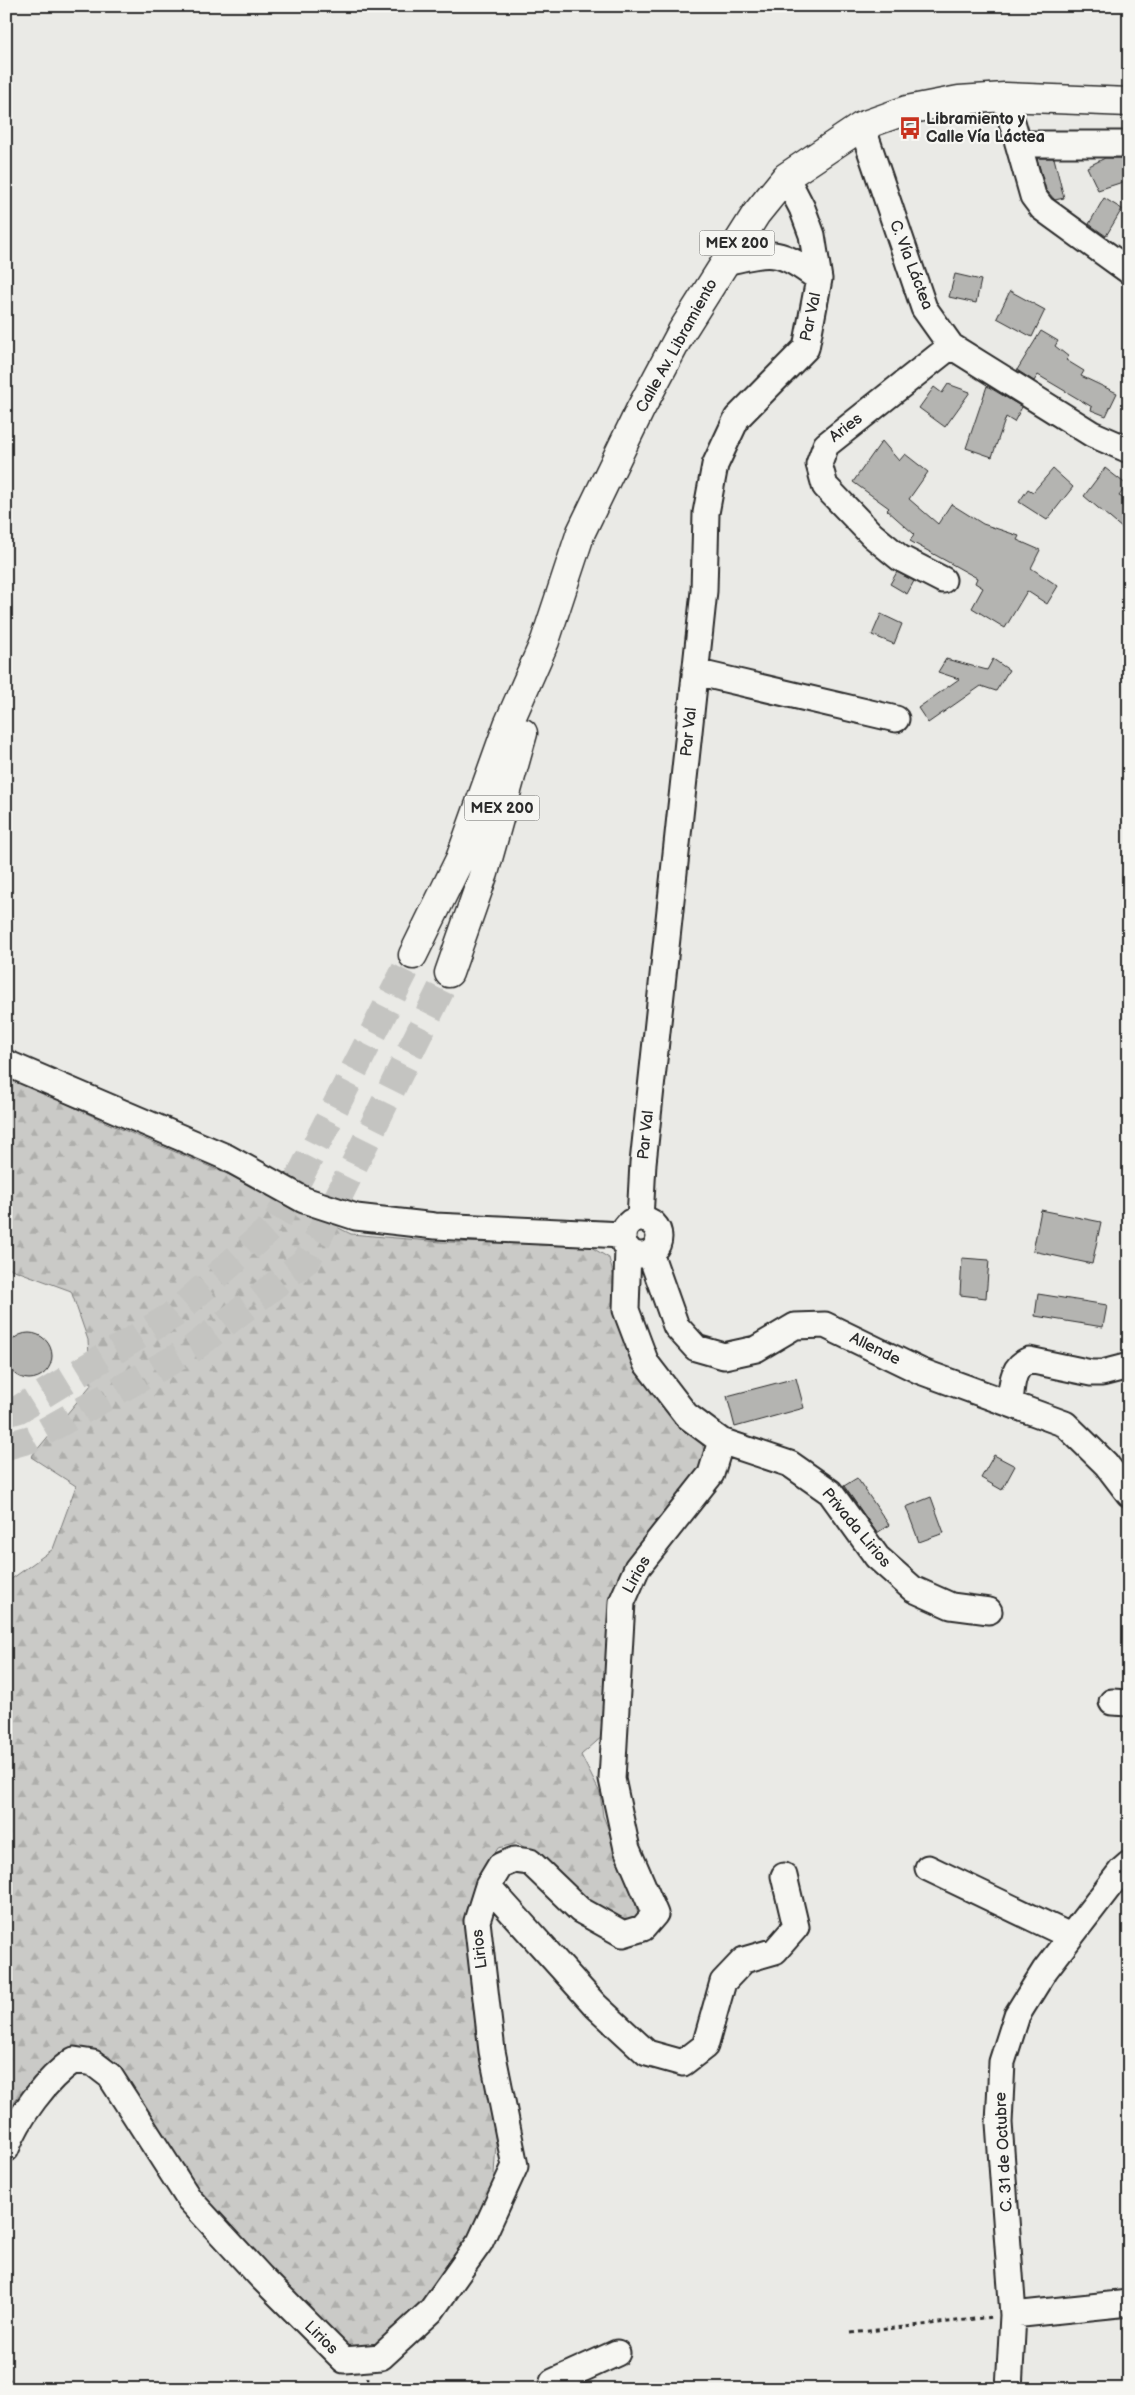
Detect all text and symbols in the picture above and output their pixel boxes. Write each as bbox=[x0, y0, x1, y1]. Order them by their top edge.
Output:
place label: Libramiento y Calle Vía Láctea bbox=[926, 110, 1045, 147]
bus stop icon: Libramiento y Calle Vía Láctea bbox=[897, 115, 923, 141]
street label: C. Vía Láctea bbox=[885, 217, 937, 313]
road number: MEX 200 bbox=[700, 230, 774, 256]
street label: Calle Av. Libramiento bbox=[632, 276, 722, 416]
street label: Par Val bbox=[797, 291, 825, 343]
street label: Aries bbox=[826, 409, 866, 447]
street label: Par Val bbox=[677, 706, 701, 758]
road number: MEX 200 bbox=[464, 796, 540, 820]
street label: Par Val bbox=[634, 1109, 658, 1161]
street label: Allende bbox=[847, 1329, 904, 1370]
street label: Privada Lirios bbox=[817, 1485, 895, 1572]
street label: Lirios bbox=[619, 1553, 655, 1597]
street label: Lirios bbox=[468, 1928, 492, 1970]
street label: C. 31 de Octubre bbox=[991, 2091, 1017, 2213]
street label: Lirios bbox=[300, 2317, 342, 2359]

